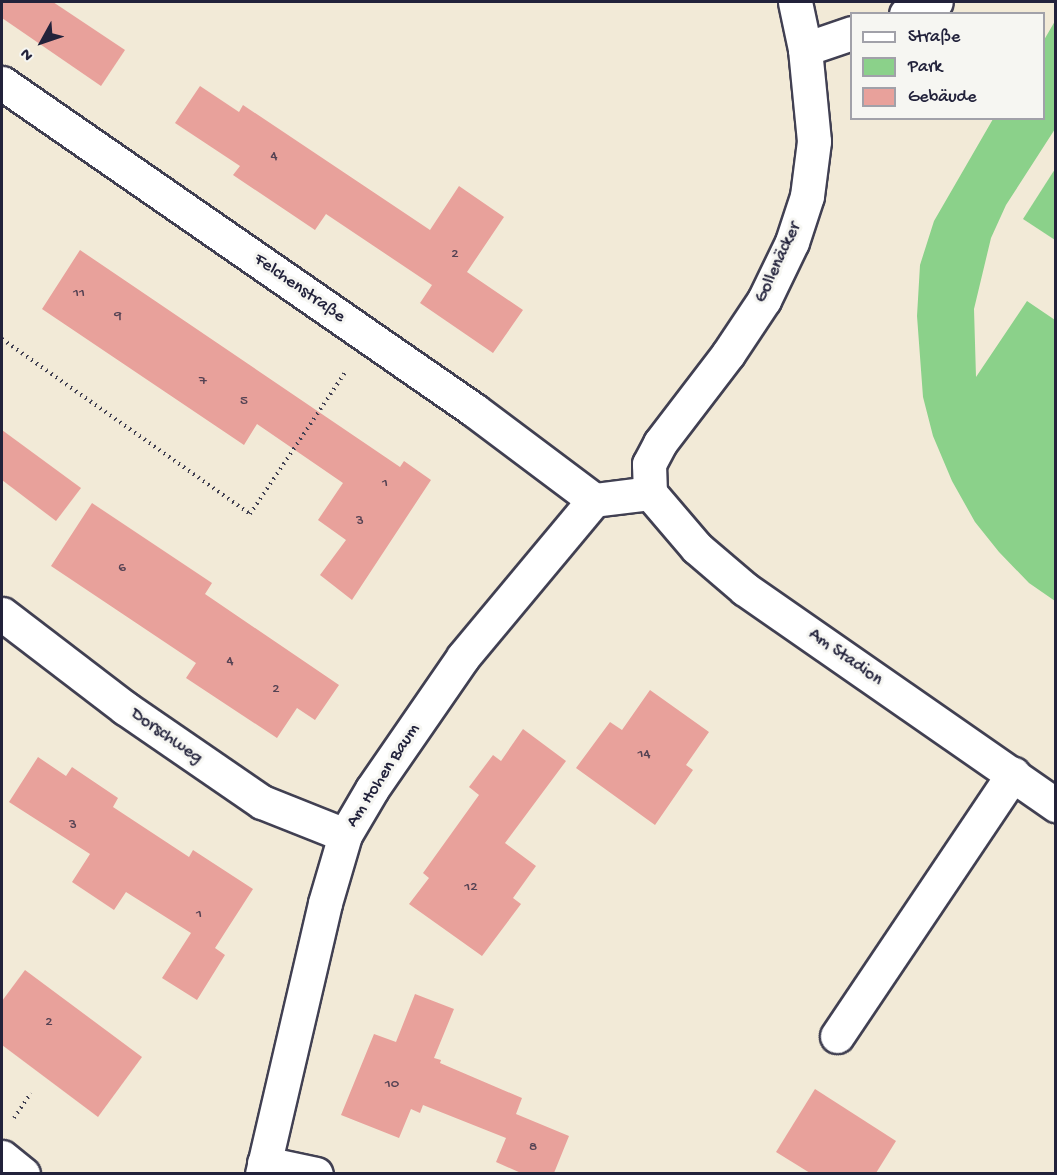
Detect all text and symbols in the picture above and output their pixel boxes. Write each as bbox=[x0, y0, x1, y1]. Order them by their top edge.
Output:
north arrow bbox=[12, 12, 72, 72]
legend bbox=[850, 12, 1045, 120]
text: Straße bbox=[908, 27, 960, 48]
text: N bbox=[17, 44, 38, 64]
text: Park bbox=[908, 57, 942, 78]
text: Gebäude bbox=[908, 87, 976, 108]
house number: 4 bbox=[270, 148, 278, 166]
street label: Gollenäcker bbox=[751, 219, 807, 307]
house number: 2 bbox=[451, 246, 459, 264]
street label: Felchenstraße bbox=[249, 250, 349, 328]
house number: 11 bbox=[73, 285, 85, 303]
house number: 9 bbox=[114, 308, 122, 326]
house number: 7 bbox=[199, 373, 207, 391]
house number: 5 bbox=[240, 393, 248, 411]
house number: 1 bbox=[382, 475, 388, 493]
house number: 3 bbox=[356, 513, 364, 531]
house number: 6 bbox=[118, 560, 126, 578]
street label: Am Stadion bbox=[804, 625, 886, 691]
house number: 4 bbox=[226, 653, 234, 671]
house number: 2 bbox=[272, 681, 280, 699]
street label: Dorschweg bbox=[126, 704, 206, 770]
street label: Am Hohen Baum bbox=[342, 720, 426, 832]
house number: 14 bbox=[637, 746, 651, 764]
house number: 3 bbox=[69, 817, 77, 835]
house number: 12 bbox=[464, 879, 478, 897]
house number: 1 bbox=[196, 906, 202, 924]
house number: 2 bbox=[45, 1014, 53, 1032]
house number: 10 bbox=[385, 1076, 399, 1094]
house number: 8 bbox=[529, 1139, 537, 1157]

